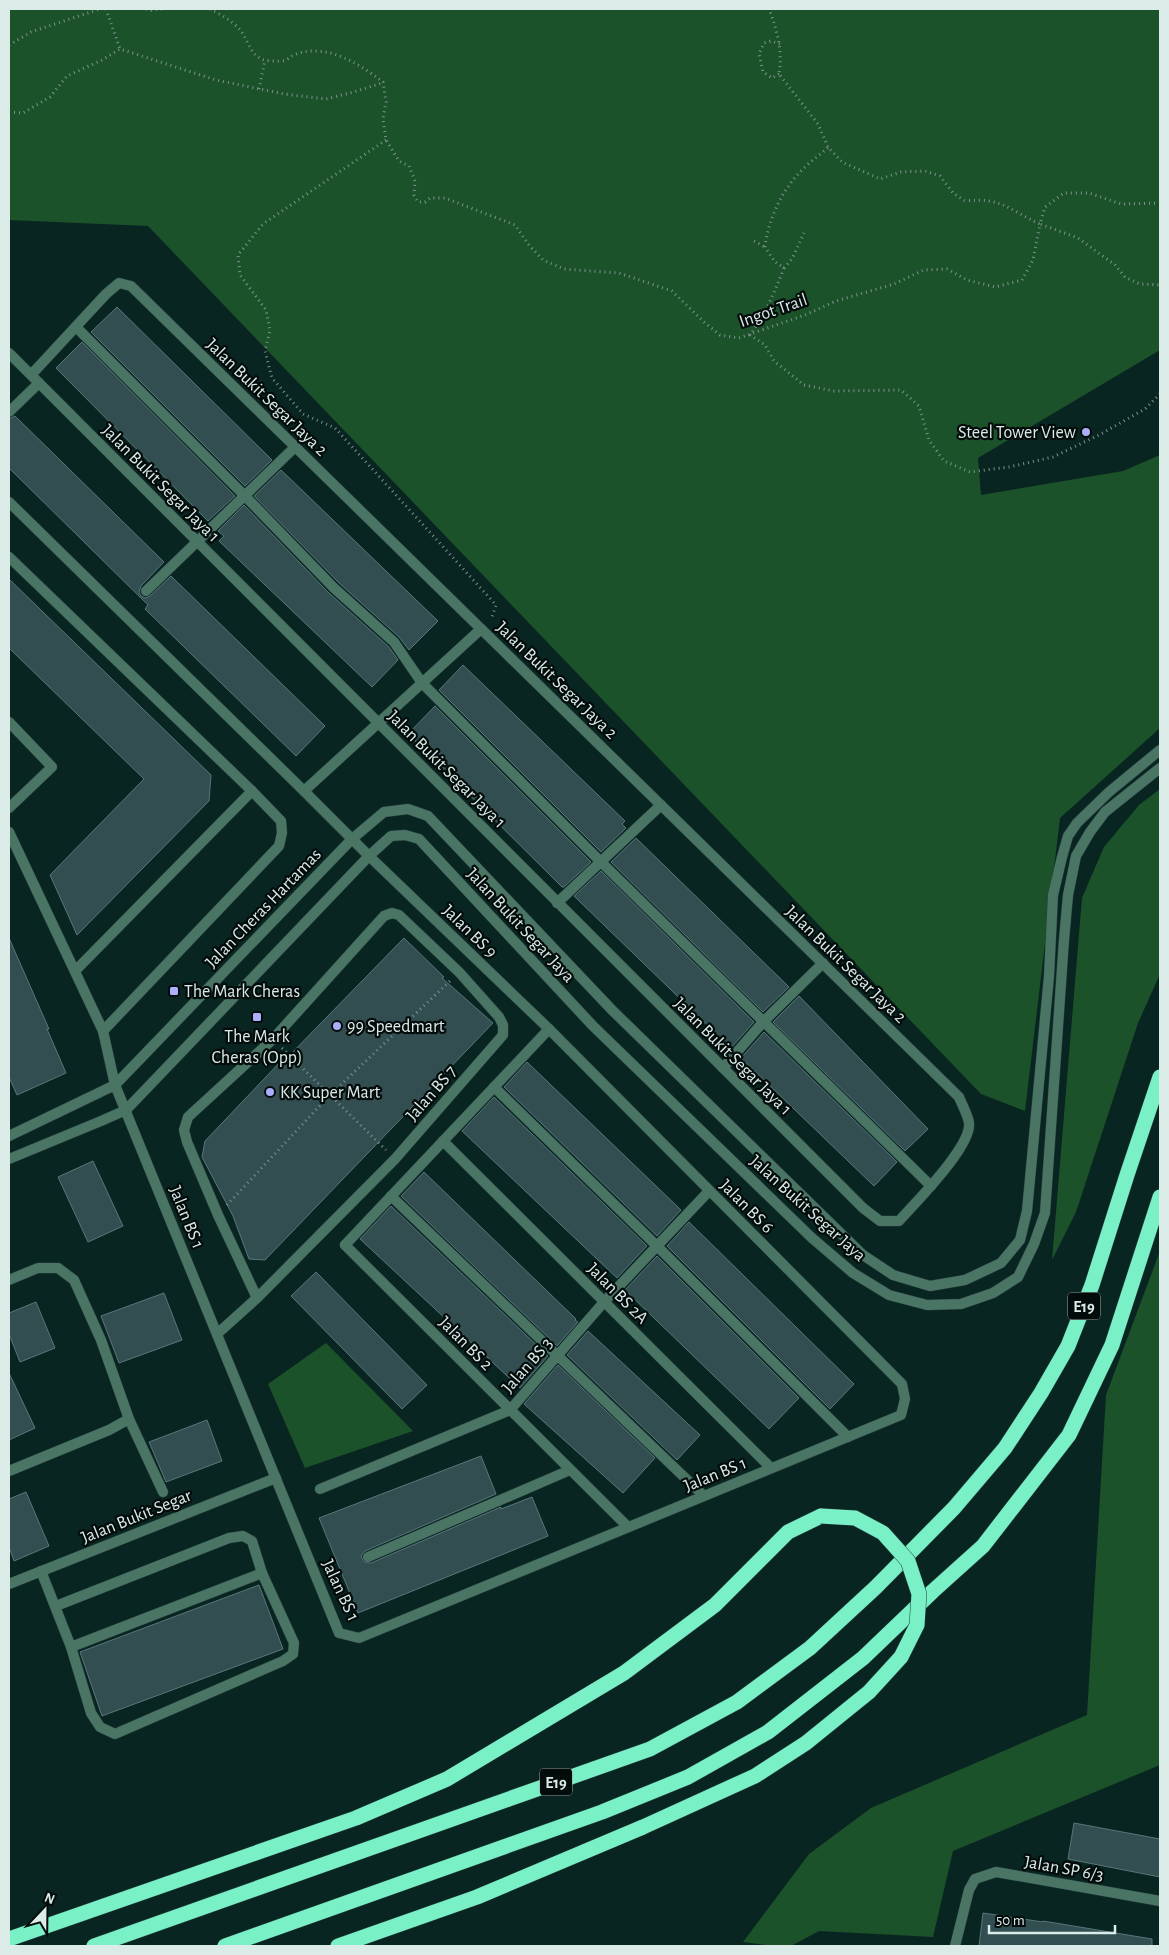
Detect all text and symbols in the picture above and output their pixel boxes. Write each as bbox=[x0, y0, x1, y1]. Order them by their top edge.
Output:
street label: Ingot Trail bbox=[737, 291, 810, 331]
street label: Jalan Bukit Segar Jaya 2 bbox=[202, 336, 330, 460]
street label: Jalan Bukit Segar Jaya 1 bbox=[98, 421, 223, 546]
place label: Steel Tower View bbox=[958, 424, 1076, 442]
marker: Steel Tower View bbox=[1080, 426, 1092, 438]
street label: Jalan Bukit Segar Jaya 2 bbox=[492, 619, 620, 743]
street label: Jalan Bukit Segar Jaya 1 bbox=[384, 707, 509, 832]
street label: Jalan Cheras Hartamas bbox=[202, 846, 325, 972]
street label: Jalan Bukit Segar Jaya bbox=[463, 865, 578, 986]
street label: Jalan BS 9 bbox=[439, 902, 500, 962]
street label: Jalan Bukit Segar Jaya 2 bbox=[781, 903, 909, 1027]
place label: The Mark Cheras bbox=[184, 983, 300, 1001]
marker: The Mark Cheras bbox=[168, 985, 180, 997]
street label: Jalan Bukit Segar Jaya 1 bbox=[670, 994, 795, 1119]
marker: The Mark Cheras (Opp) bbox=[251, 1011, 263, 1023]
place label: 99 Speedmart bbox=[347, 1018, 445, 1036]
marker: 99 Speedmart bbox=[331, 1020, 343, 1032]
place label: The Mark Cheras (Opp) bbox=[211, 1028, 303, 1067]
street label: Jalan BS 7 bbox=[403, 1062, 461, 1125]
place label: KK Super Mart bbox=[280, 1084, 381, 1102]
marker: KK Super Mart bbox=[264, 1086, 276, 1098]
street label: Jalan Bukit Segar Jaya bbox=[746, 1152, 869, 1265]
street label: Jalan BS 6 bbox=[716, 1176, 777, 1237]
street label: Jalan BS 1 bbox=[165, 1184, 207, 1251]
street label: Jalan BS 2A bbox=[583, 1260, 652, 1328]
road number: E19 bbox=[1068, 1292, 1100, 1320]
street label: Jalan BS 2 bbox=[435, 1313, 496, 1374]
street label: Jalan BS 3 bbox=[499, 1334, 557, 1397]
street label: Jalan BS 1 bbox=[682, 1454, 749, 1496]
street label: Jalan Bukit Segar bbox=[79, 1487, 194, 1547]
street label: Jalan BS 1 bbox=[318, 1557, 362, 1624]
road number: E19 bbox=[540, 1768, 572, 1795]
street label: Jalan SP 6/3 bbox=[1023, 1853, 1105, 1885]
north arrow bbox=[20, 1885, 70, 1935]
text: N bbox=[42, 1891, 57, 1907]
scale bar bbox=[989, 1902, 1115, 1934]
text: 50 m bbox=[996, 1913, 1025, 1928]

